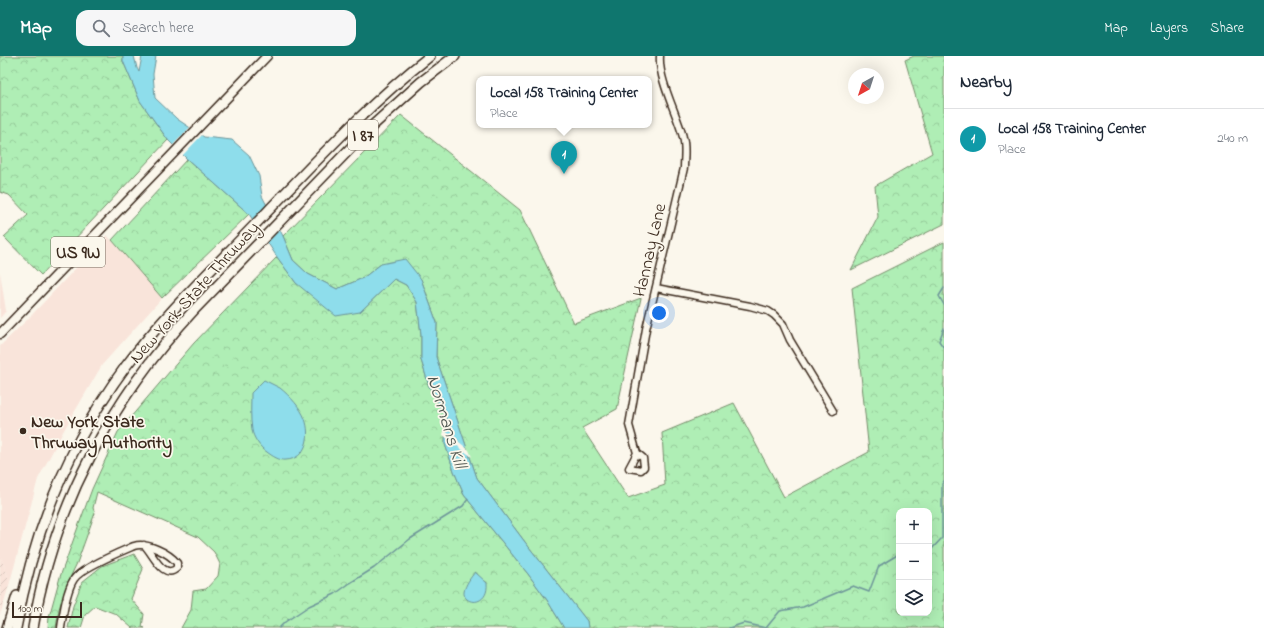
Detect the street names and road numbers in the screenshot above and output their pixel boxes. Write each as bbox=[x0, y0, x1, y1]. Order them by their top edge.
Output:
road number: I 87 bbox=[348, 120, 378, 150]
street label: Hannay Lane bbox=[628, 200, 675, 300]
street label: New York State Thruway bbox=[124, 216, 267, 370]
road number: US 9W bbox=[51, 237, 105, 267]

